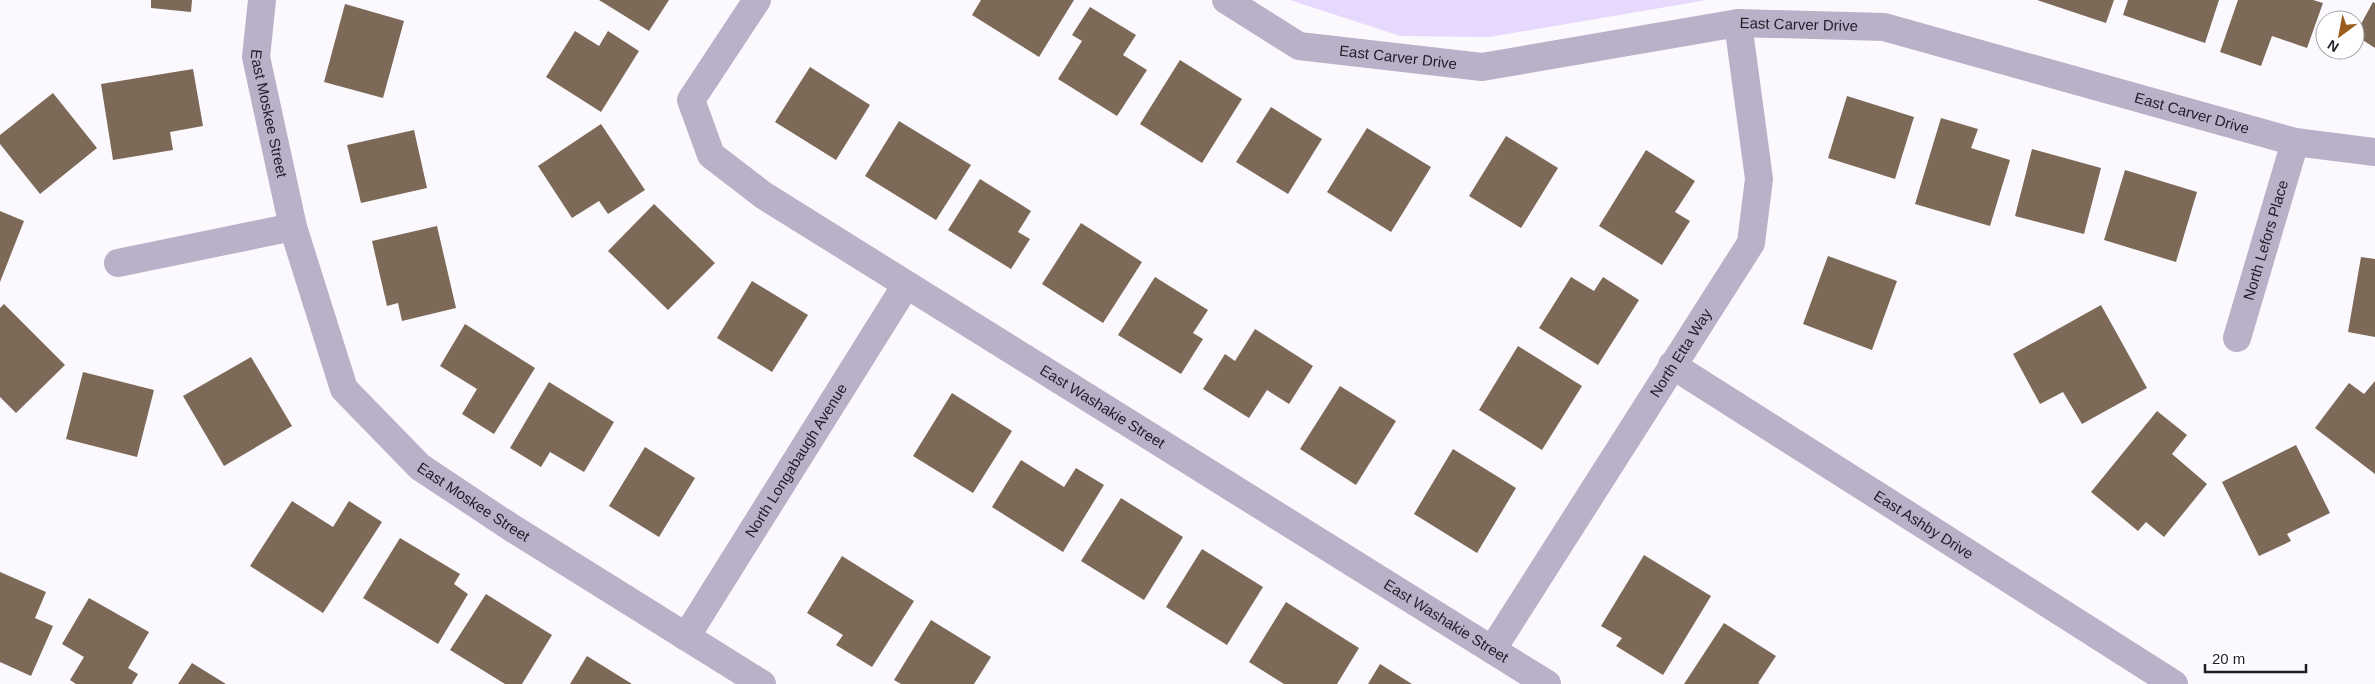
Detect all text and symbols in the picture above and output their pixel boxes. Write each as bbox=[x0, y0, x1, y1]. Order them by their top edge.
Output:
north arrow bbox=[2315, 10, 2365, 60]
street label: East Carver Drive bbox=[1739, 14, 1858, 34]
text: N bbox=[2325, 37, 2342, 55]
street label: East Carver Drive bbox=[1338, 42, 1458, 72]
street label: East Moskee Street bbox=[248, 48, 291, 180]
street label: East Carver Drive bbox=[2133, 89, 2251, 137]
street label: North Lefors Place bbox=[2240, 178, 2291, 302]
street label: North Etta Way bbox=[1646, 305, 1715, 400]
street label: East Washakie Street bbox=[1037, 361, 1169, 452]
street label: North Longabaugh Avenue bbox=[741, 380, 850, 540]
street label: East Moskee Street bbox=[414, 459, 534, 545]
street label: East Ashby Drive bbox=[1871, 487, 1977, 562]
street label: East Washakie Street bbox=[1381, 575, 1513, 666]
scale bar bbox=[2205, 642, 2306, 674]
text: 20 m bbox=[2212, 650, 2245, 667]

